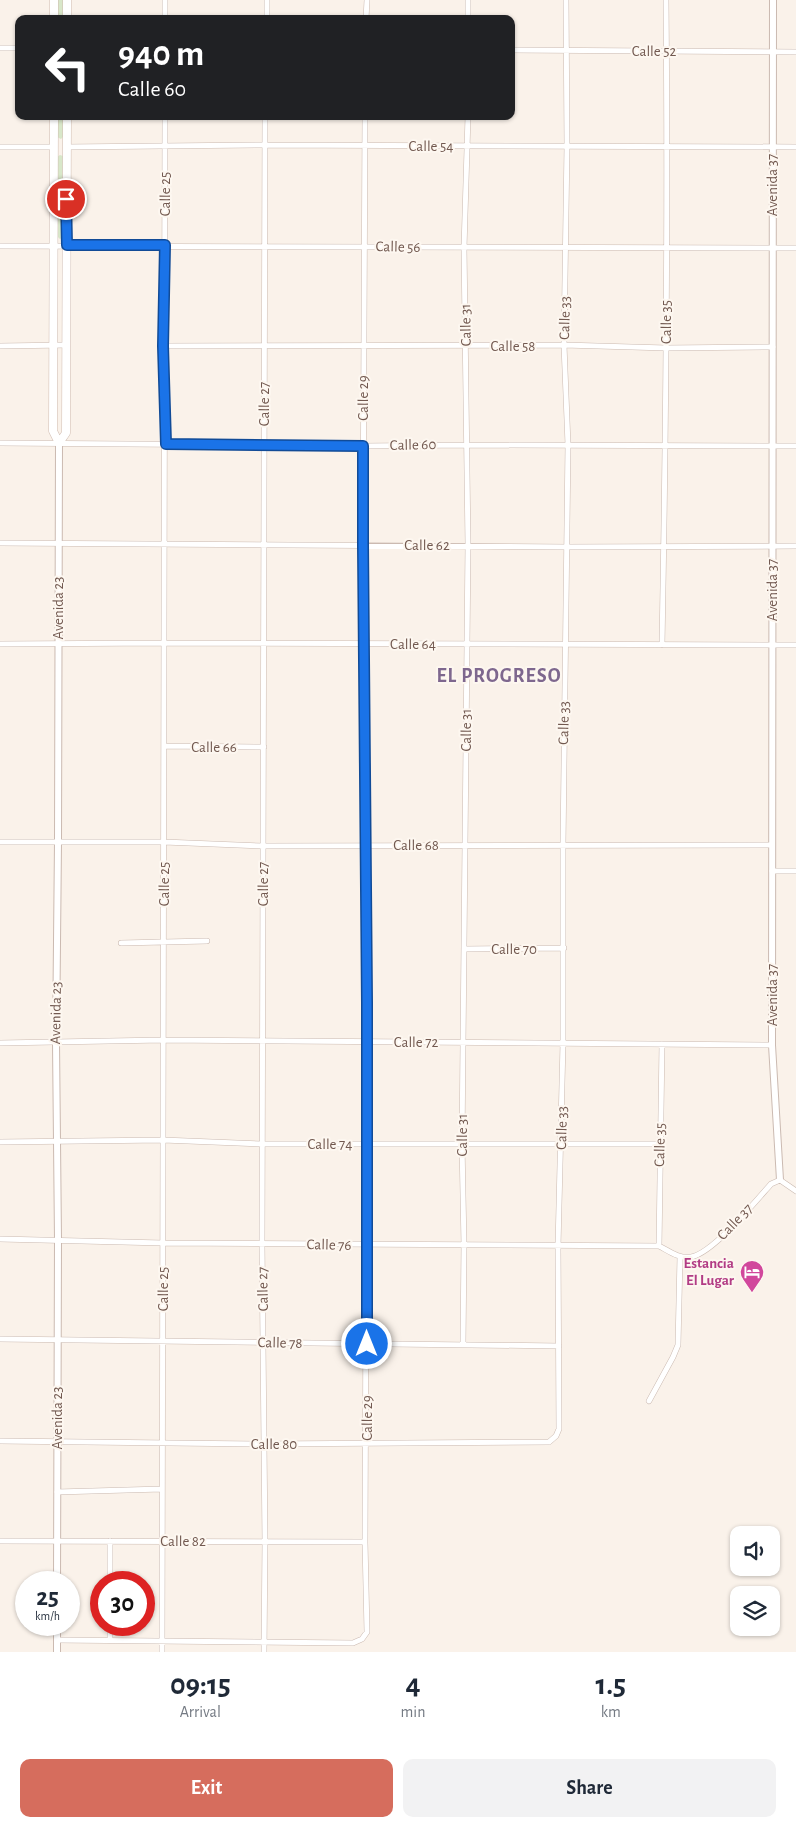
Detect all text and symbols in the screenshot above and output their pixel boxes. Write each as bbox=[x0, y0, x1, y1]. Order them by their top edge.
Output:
icon: left bbox=[35, 35, 100, 100]
text: 940 m bbox=[118, 37, 204, 72]
street label: Calle 52 bbox=[632, 44, 676, 59]
text: Calle 60 bbox=[118, 78, 186, 100]
street label: Calle 54 bbox=[408, 139, 454, 154]
street label: Avenida 37 bbox=[765, 154, 780, 216]
street label: Calle 25 bbox=[158, 172, 173, 216]
pin bbox=[45, 178, 87, 220]
icon: arrive bbox=[52, 185, 80, 213]
street label: Calle 56 bbox=[375, 239, 421, 255]
street label: Calle 33 bbox=[557, 296, 573, 340]
street label: Calle 35 bbox=[659, 300, 674, 344]
street label: Calle 31 bbox=[458, 303, 474, 347]
street label: Calle 58 bbox=[491, 339, 535, 354]
street label: Calle 29 bbox=[356, 375, 371, 421]
street label: Calle 27 bbox=[257, 382, 272, 426]
street label: Calle 60 bbox=[390, 437, 436, 453]
street label: Calle 62 bbox=[404, 538, 450, 553]
street label: Avenida 37 bbox=[765, 559, 780, 621]
street label: Avenida 23 bbox=[51, 577, 66, 640]
street label: Calle 64 bbox=[390, 637, 436, 652]
district label: EL PROGRESO bbox=[436, 666, 562, 686]
street label: Calle 33 bbox=[556, 701, 572, 745]
street label: Calle 31 bbox=[459, 709, 474, 751]
street label: Calle 66 bbox=[191, 740, 237, 755]
street label: Calle 68 bbox=[393, 838, 439, 853]
street label: Calle 25 bbox=[157, 862, 172, 906]
street label: Calle 27 bbox=[256, 862, 271, 906]
street label: Calle 70 bbox=[491, 942, 537, 957]
street label: Avenida 37 bbox=[765, 964, 780, 1026]
street label: Avenida 23 bbox=[48, 981, 64, 1045]
street label: Calle 72 bbox=[394, 1035, 438, 1050]
street label: Calle 33 bbox=[554, 1106, 570, 1150]
street label: Calle 31 bbox=[455, 1114, 470, 1156]
street label: Calle 35 bbox=[652, 1123, 668, 1167]
street label: Calle 74 bbox=[307, 1137, 353, 1152]
street label: Calle 37 bbox=[714, 1201, 756, 1243]
street label: Calle 76 bbox=[306, 1237, 352, 1253]
place label: Estancia El Lugar bbox=[684, 1256, 735, 1288]
hotel icon: Estancia El Lugar bbox=[739, 1259, 765, 1293]
street label: Calle 25 bbox=[156, 1267, 171, 1311]
street label: Calle 27 bbox=[255, 1267, 271, 1311]
position arrow bbox=[340, 1317, 392, 1369]
street label: Calle 78 bbox=[257, 1335, 303, 1351]
street label: Avenida 23 bbox=[50, 1387, 65, 1450]
street label: Calle 29 bbox=[360, 1395, 375, 1441]
street label: Calle 80 bbox=[251, 1437, 297, 1452]
map controls bbox=[730, 1526, 780, 1636]
button: sound bbox=[730, 1526, 780, 1576]
street label: Calle 82 bbox=[160, 1534, 206, 1549]
speed limit sign: 30 bbox=[90, 1571, 155, 1636]
text: 25 bbox=[36, 1585, 59, 1610]
button: layers bbox=[730, 1586, 780, 1636]
text: km/h bbox=[35, 1610, 60, 1622]
text: 09:15 bbox=[170, 1670, 231, 1700]
text: 4 bbox=[405, 1670, 421, 1700]
text: 1.5 bbox=[595, 1670, 626, 1700]
text: Arrival bbox=[180, 1704, 221, 1720]
text: min bbox=[401, 1704, 426, 1720]
text: km bbox=[601, 1704, 621, 1720]
button: Exit bbox=[20, 1759, 393, 1817]
button: Share bbox=[403, 1759, 776, 1817]

